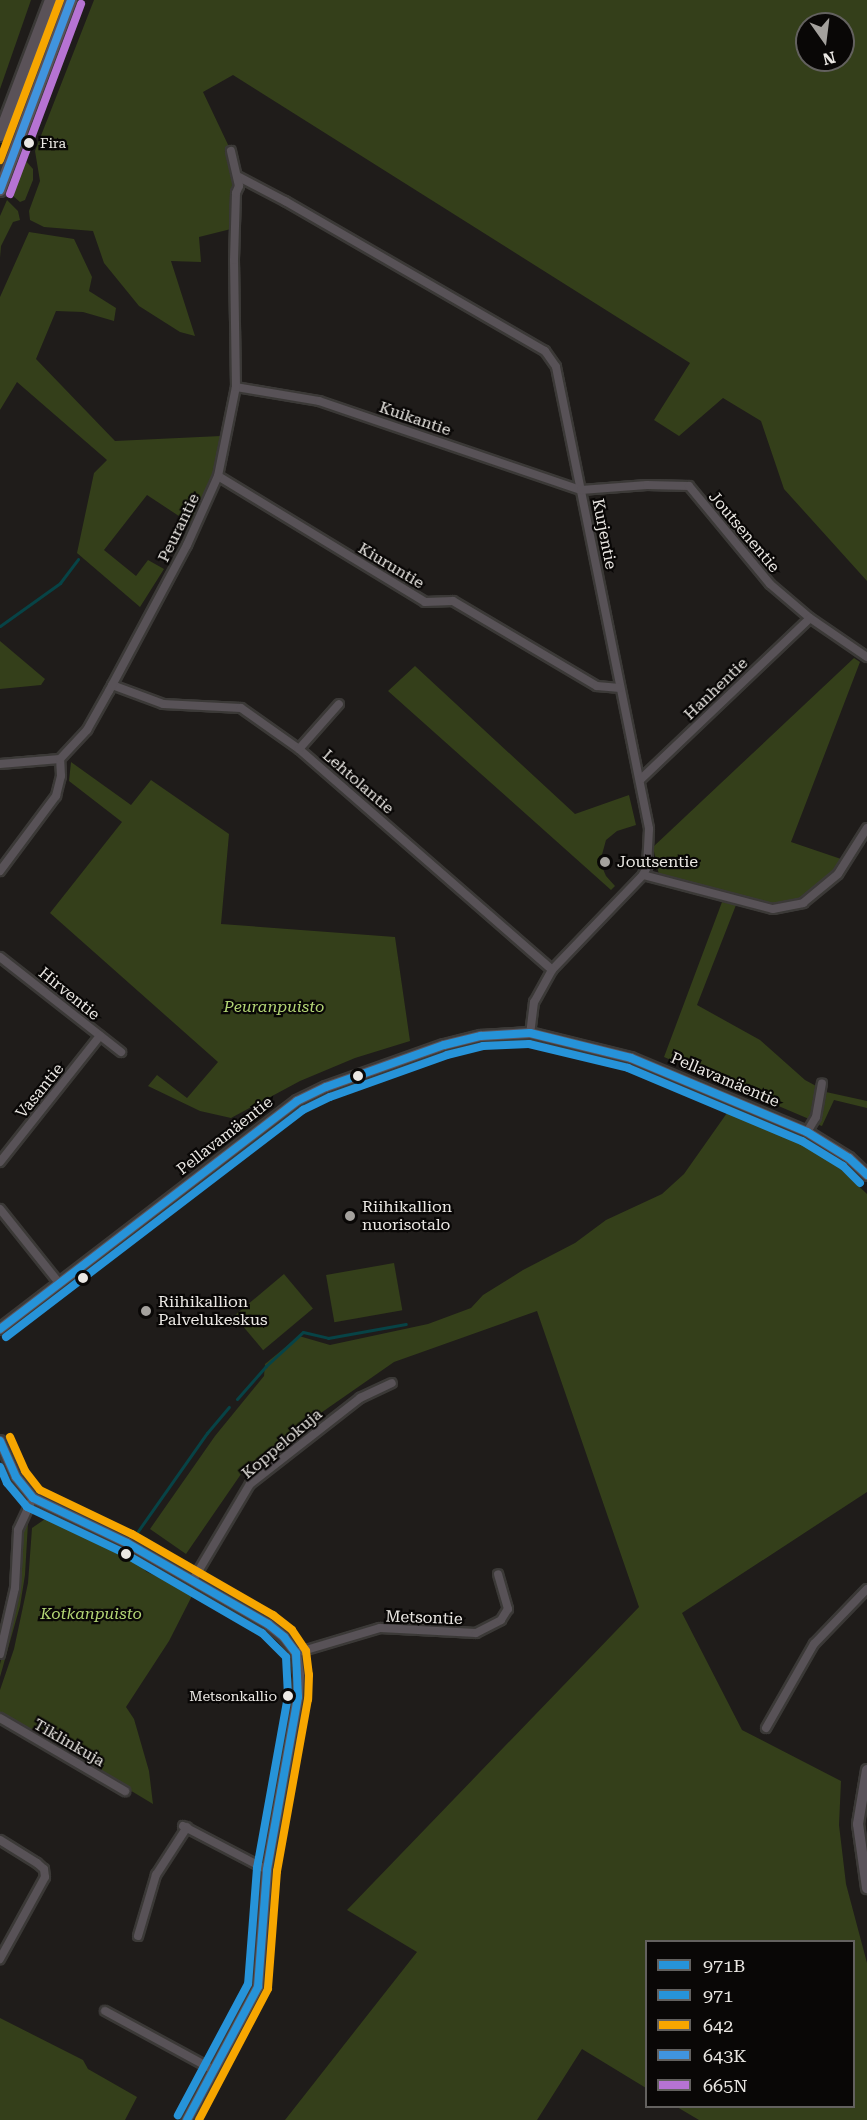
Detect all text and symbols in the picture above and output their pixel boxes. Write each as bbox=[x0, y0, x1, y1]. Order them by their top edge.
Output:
north arrow bbox=[795, 12, 855, 72]
text: N bbox=[821, 47, 837, 69]
place label: Fira bbox=[40, 135, 66, 151]
marker: Fira bbox=[23, 137, 35, 149]
street label: Kuikantie bbox=[377, 398, 453, 440]
street label: Joutsenentie bbox=[704, 487, 784, 577]
street label: Peurantie bbox=[154, 491, 204, 565]
street label: Kurjentie bbox=[588, 497, 620, 571]
street label: Kiuruntie bbox=[355, 539, 427, 593]
street label: Hanhentie bbox=[680, 654, 752, 724]
street label: Lehtolantie bbox=[318, 746, 398, 818]
place label: Joutsentie bbox=[617, 852, 698, 872]
marker: Joutsentie bbox=[598, 855, 612, 869]
street label: Hirventie bbox=[35, 963, 103, 1025]
park label: Peuranpuisto bbox=[224, 997, 324, 1017]
street label: Pellavamäentie bbox=[668, 1048, 782, 1112]
street label: Vasantie bbox=[12, 1060, 68, 1122]
unlabelled marker bbox=[352, 1070, 364, 1082]
street label: Pellavamäentie bbox=[173, 1093, 277, 1179]
place label: Riihikallion nuorisotalo bbox=[362, 1197, 452, 1235]
marker: Riihikallion nuorisotalo bbox=[343, 1209, 357, 1223]
unlabelled marker bbox=[77, 1272, 89, 1284]
place label: Riihikallion Palvelukeskus bbox=[158, 1292, 268, 1330]
marker: Riihikallion Palvelukeskus bbox=[139, 1304, 153, 1318]
street label: Koppelokuja bbox=[238, 1405, 326, 1483]
unlabelled marker bbox=[120, 1548, 132, 1560]
park label: Kotkanpuisto bbox=[40, 1604, 142, 1624]
street label: Metsontie bbox=[385, 1607, 463, 1629]
place label: Metsonkallio bbox=[189, 1688, 277, 1704]
marker: Metsonkallio bbox=[282, 1690, 294, 1702]
street label: Tiklinkuja bbox=[30, 1715, 108, 1771]
legend bbox=[645, 1940, 855, 2108]
text: 971B bbox=[703, 1955, 745, 1976]
text: 971 bbox=[703, 1985, 733, 2006]
text: 642 bbox=[703, 2015, 733, 2036]
text: 643K bbox=[703, 2045, 746, 2066]
text: 665N bbox=[703, 2075, 748, 2096]

